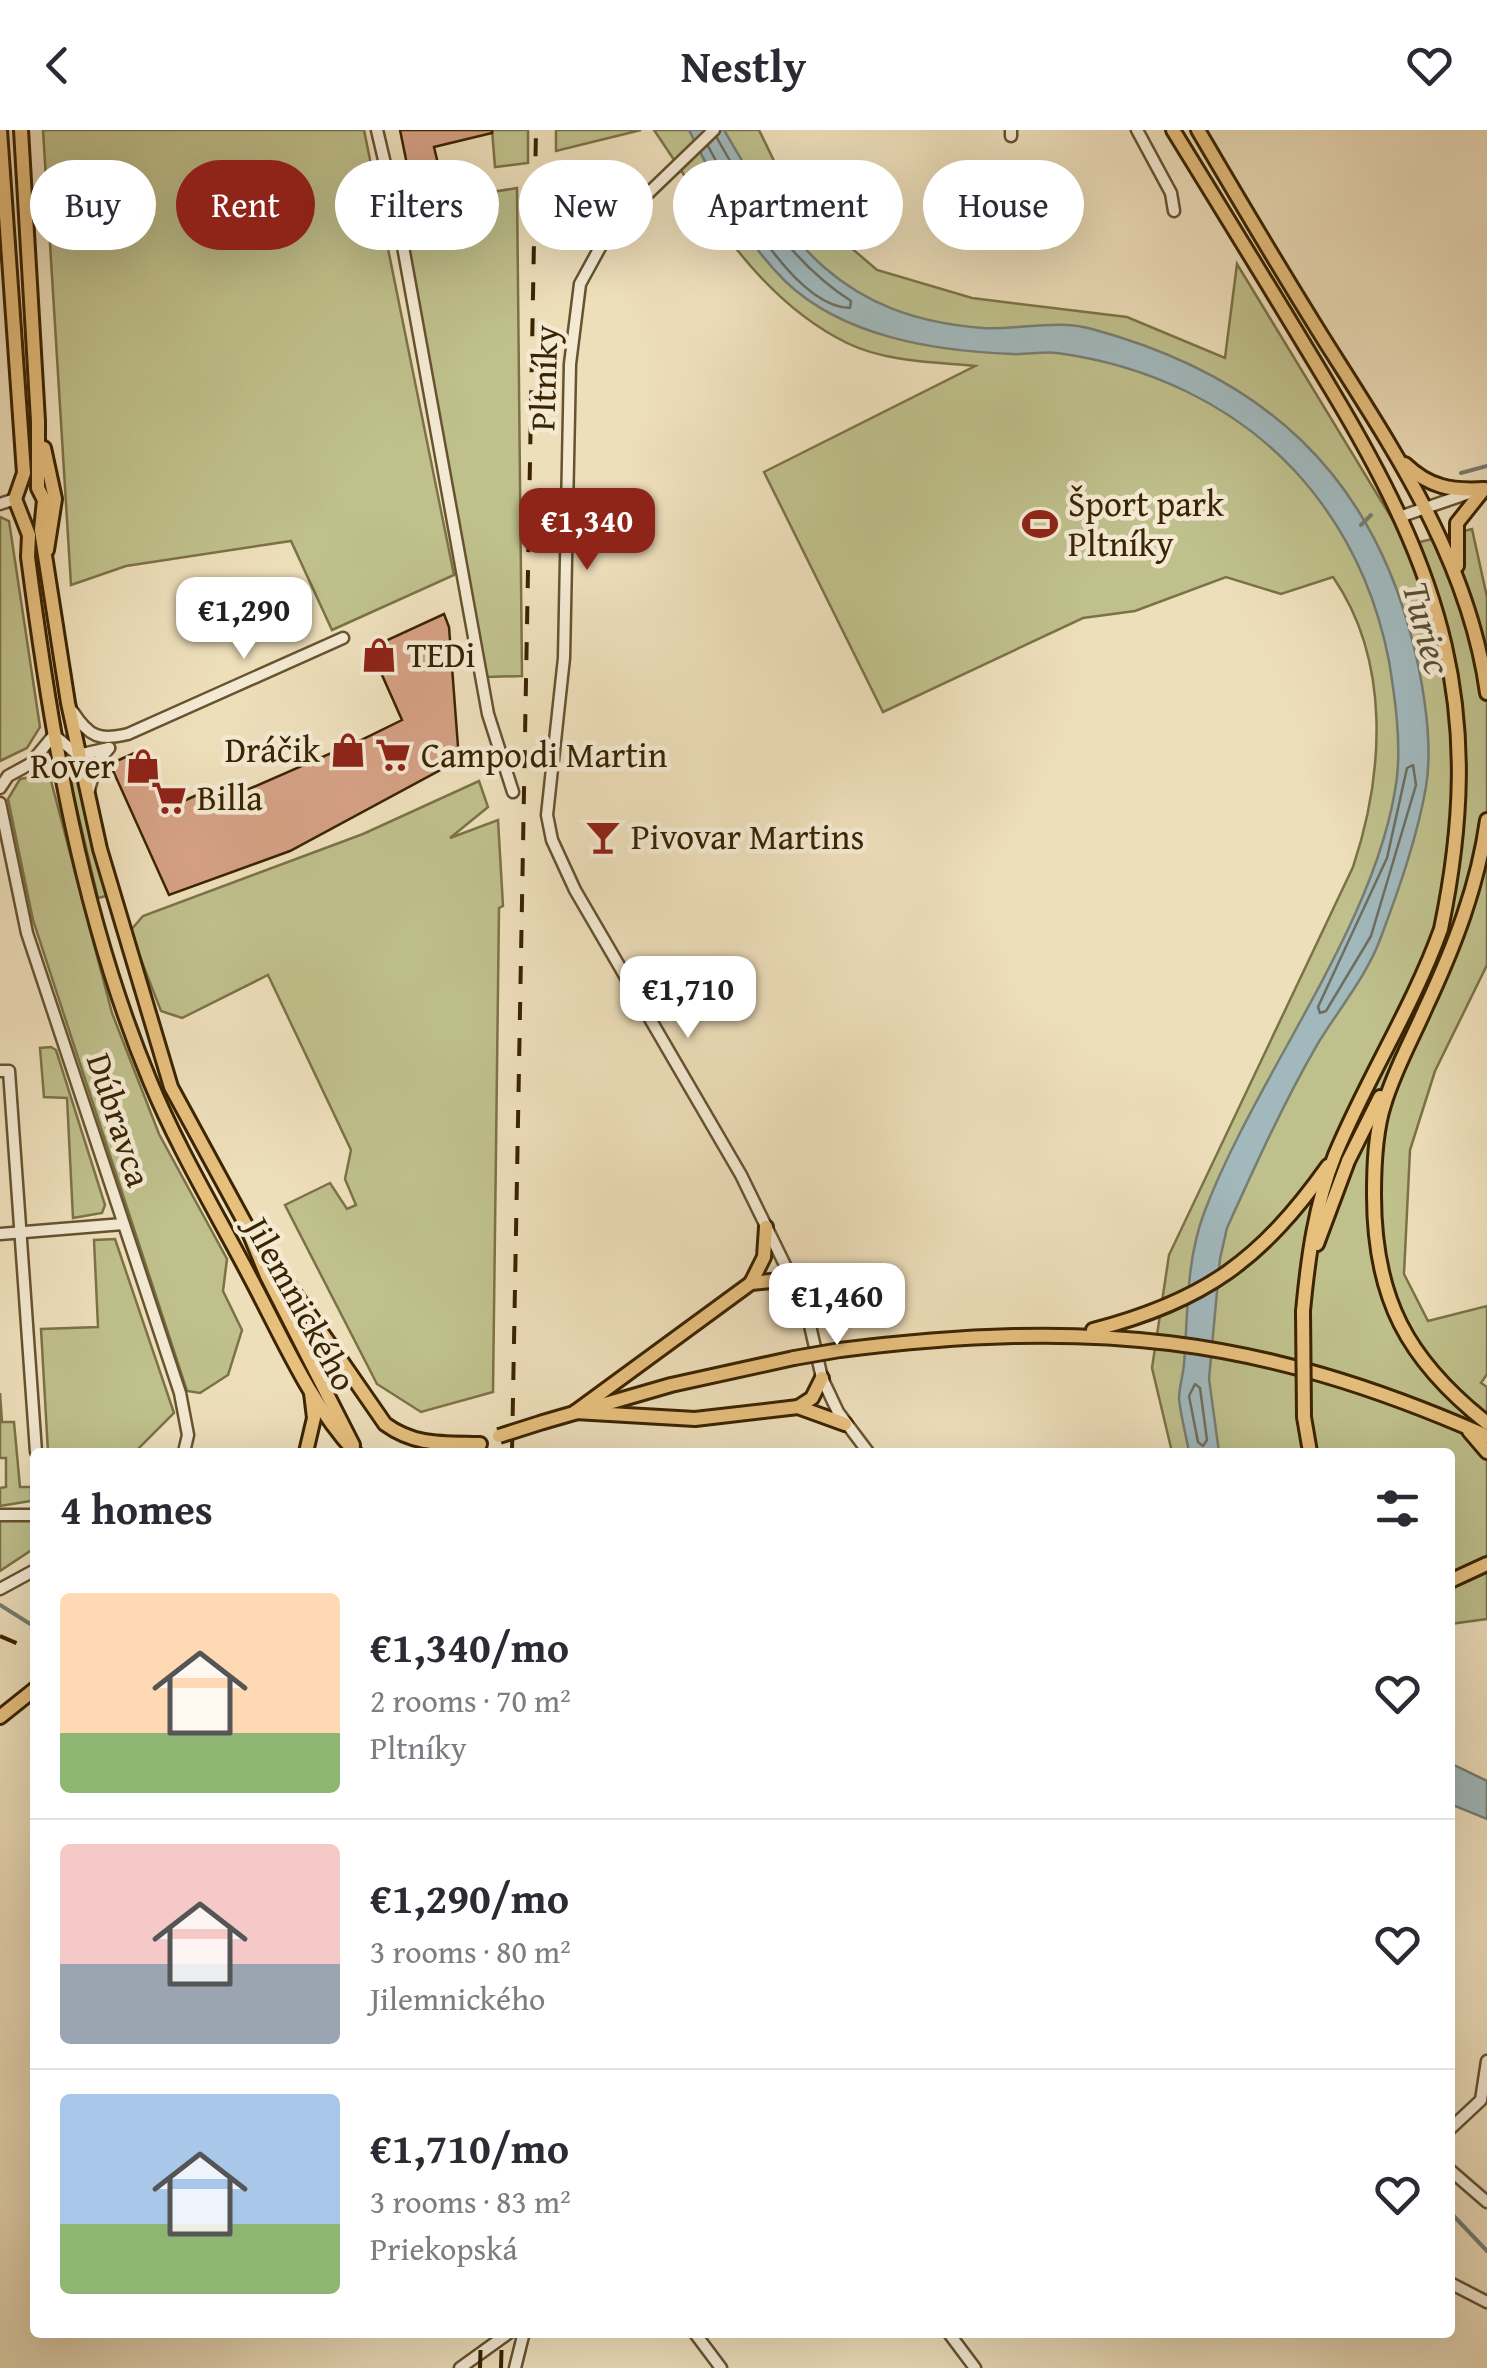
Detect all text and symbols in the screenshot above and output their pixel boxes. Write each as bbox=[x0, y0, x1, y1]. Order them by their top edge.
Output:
text: Nestly bbox=[681, 33, 806, 98]
icon: back bbox=[30, 38, 85, 93]
icon: heart bbox=[1402, 38, 1457, 93]
chip: Buy bbox=[30, 160, 156, 250]
chip: Rent bbox=[176, 160, 315, 250]
chip: Filters bbox=[335, 160, 499, 250]
chip: New bbox=[519, 160, 653, 250]
chip: Apartment bbox=[673, 160, 903, 250]
chip: House bbox=[923, 160, 1084, 250]
street label: Pltníky bbox=[516, 324, 571, 432]
place label: Šport park Pltníky bbox=[1068, 478, 1224, 569]
pin: €1,340 bbox=[506, 488, 668, 573]
text: €1,340 bbox=[541, 497, 633, 544]
sports icon: Šport park Pltníky bbox=[1021, 505, 1059, 543]
water label: Turiec bbox=[1389, 575, 1467, 681]
pin: €1,290 bbox=[163, 577, 325, 662]
text: €1,290 bbox=[198, 586, 290, 633]
place label: TEDi bbox=[407, 629, 475, 680]
shop icon: TEDi bbox=[360, 636, 398, 674]
place label: Dráčik bbox=[225, 724, 320, 775]
place label: Campo di Martin bbox=[421, 729, 668, 780]
shop icon: Dráčik bbox=[329, 731, 367, 769]
supermarket icon: Campo di Martin bbox=[374, 736, 412, 774]
place label: Rover bbox=[30, 740, 115, 791]
shop icon: Rover bbox=[124, 747, 162, 785]
place label: Billa bbox=[197, 772, 263, 823]
supermarket icon: Billa bbox=[150, 779, 188, 817]
place label: Pivovar Martins bbox=[631, 811, 864, 862]
bar icon: Pivovar Martins bbox=[584, 818, 622, 856]
pin: €1,710 bbox=[607, 956, 769, 1041]
text: €1,710 bbox=[642, 965, 734, 1012]
street label: Dúbravca bbox=[74, 1046, 165, 1194]
street label: Jilemnického bbox=[231, 1204, 370, 1400]
pin: €1,460 bbox=[756, 1263, 918, 1348]
text: €1,460 bbox=[791, 1272, 883, 1319]
text: 4 homes bbox=[60, 1478, 213, 1539]
icon: filters bbox=[1370, 1481, 1425, 1536]
text: €1,340/mo bbox=[370, 1616, 569, 1677]
icon: home bbox=[140, 1633, 260, 1753]
icon: heart bbox=[1370, 1666, 1425, 1721]
text: 2 rooms · 70 m² bbox=[370, 1677, 571, 1724]
text: Pltníky bbox=[370, 1724, 467, 1771]
text: €1,290/mo bbox=[370, 1867, 569, 1928]
icon: home bbox=[140, 1884, 260, 2004]
icon: heart bbox=[1370, 1917, 1425, 1972]
text: 3 rooms · 80 m² bbox=[370, 1928, 571, 1975]
text: Jilemnického bbox=[370, 1975, 545, 2022]
text: €1,710/mo bbox=[370, 2117, 569, 2178]
icon: home bbox=[140, 2134, 260, 2254]
icon: heart bbox=[1370, 2167, 1425, 2222]
text: 3 rooms · 83 m² bbox=[370, 2178, 571, 2225]
text: Priekopská bbox=[370, 2225, 518, 2272]

